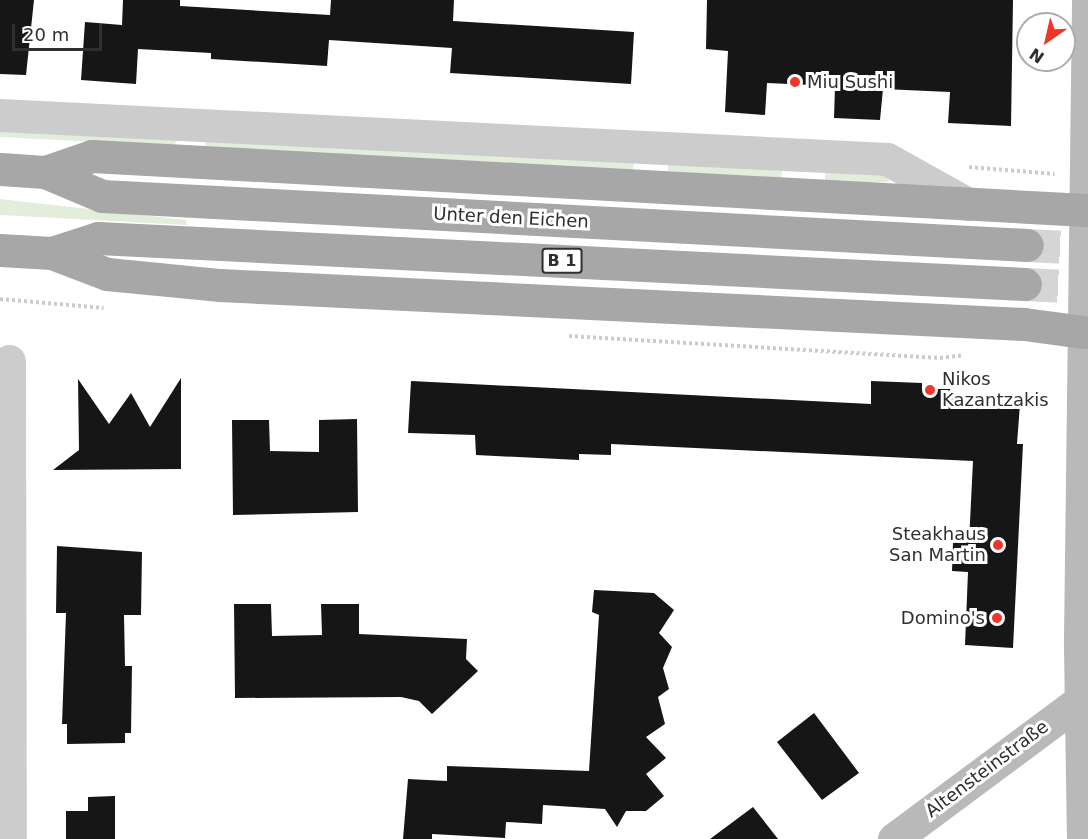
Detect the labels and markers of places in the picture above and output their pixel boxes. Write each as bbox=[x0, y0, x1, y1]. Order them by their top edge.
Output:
place label: Miu Sushi bbox=[807, 71, 893, 93]
marker: Miu Sushi bbox=[788, 75, 802, 89]
place label: Nikos Kazantzakis bbox=[942, 369, 1049, 412]
marker: Nikos Kazantzakis bbox=[923, 383, 937, 397]
place label: Steakhaus San Martin bbox=[889, 524, 986, 566]
marker: Steakhaus San Martin bbox=[991, 538, 1005, 552]
place label: Domino's bbox=[901, 607, 985, 629]
marker: Domino's bbox=[990, 611, 1004, 625]

